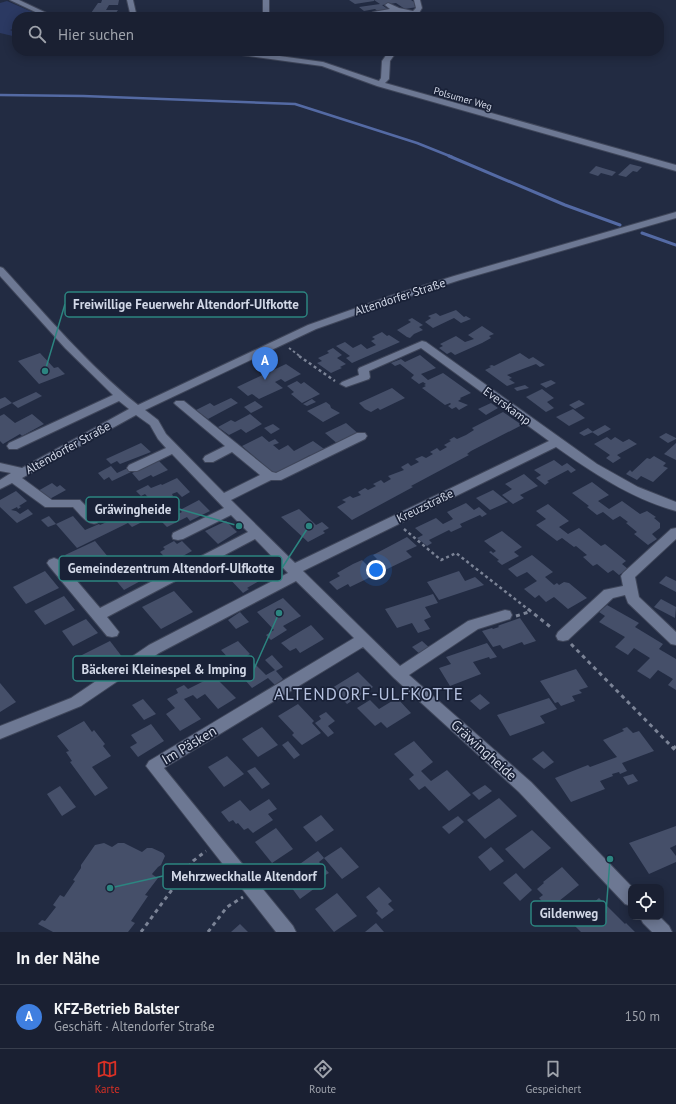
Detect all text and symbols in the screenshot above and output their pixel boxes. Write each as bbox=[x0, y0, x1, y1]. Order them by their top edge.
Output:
search box bbox=[12, 12, 664, 56]
icon: search bbox=[26, 23, 48, 45]
text: Hier suchen bbox=[58, 25, 134, 44]
street label: Polsumer Weg bbox=[432, 84, 494, 113]
street label: Altendorfer Straße bbox=[352, 275, 447, 318]
callout: Freiwillige Feuerwehr Altendorf-Ulfkotte bbox=[65, 292, 307, 317]
text: Freiwillige Feuerwehr Altendorf-Ulfkotte bbox=[73, 296, 299, 313]
pin: A bbox=[252, 347, 278, 380]
street label: Everskamp bbox=[481, 383, 534, 428]
street label: Altendorfer Straße bbox=[23, 418, 113, 477]
street label: Kreuzstraße bbox=[394, 485, 456, 526]
callout: Gräwingheide bbox=[86, 497, 179, 522]
text: Gräwingheide bbox=[95, 501, 172, 518]
callout: Gemeindezentrum Altendorf-Ulfkotte bbox=[59, 556, 282, 581]
text: Gemeindezentrum Altendorf-Ulfkotte bbox=[68, 560, 275, 577]
your location bbox=[366, 560, 386, 580]
callout: Bäckerei Kleinespel & Imping bbox=[73, 656, 254, 681]
text: Bäckerei Kleinespel & Imping bbox=[81, 661, 247, 678]
district label: ALTENDORF-ULFKOTTE bbox=[274, 683, 464, 705]
street label: Gräwingheide bbox=[447, 716, 521, 784]
street label: Im Päsken bbox=[158, 722, 220, 768]
callout: Mehrzweckhalle Altendorf bbox=[163, 864, 325, 889]
text: Mehrzweckhalle Altendorf bbox=[171, 868, 318, 885]
map controls bbox=[628, 884, 664, 920]
button: locate bbox=[628, 884, 664, 920]
callout: Gildenweg bbox=[531, 901, 606, 926]
text: Gildenweg bbox=[540, 905, 598, 922]
text: In der Nähe bbox=[16, 947, 100, 969]
text: KFZ-Betrieb Balster bbox=[54, 999, 179, 1018]
text: A bbox=[25, 1008, 33, 1025]
text: 150 m bbox=[625, 1008, 660, 1025]
text: Geschäft · Altendorfer Straße bbox=[54, 1018, 215, 1035]
tab: Karte bbox=[95, 1058, 120, 1096]
tab: Route bbox=[309, 1058, 336, 1096]
tab: Gespeichert bbox=[525, 1058, 581, 1096]

